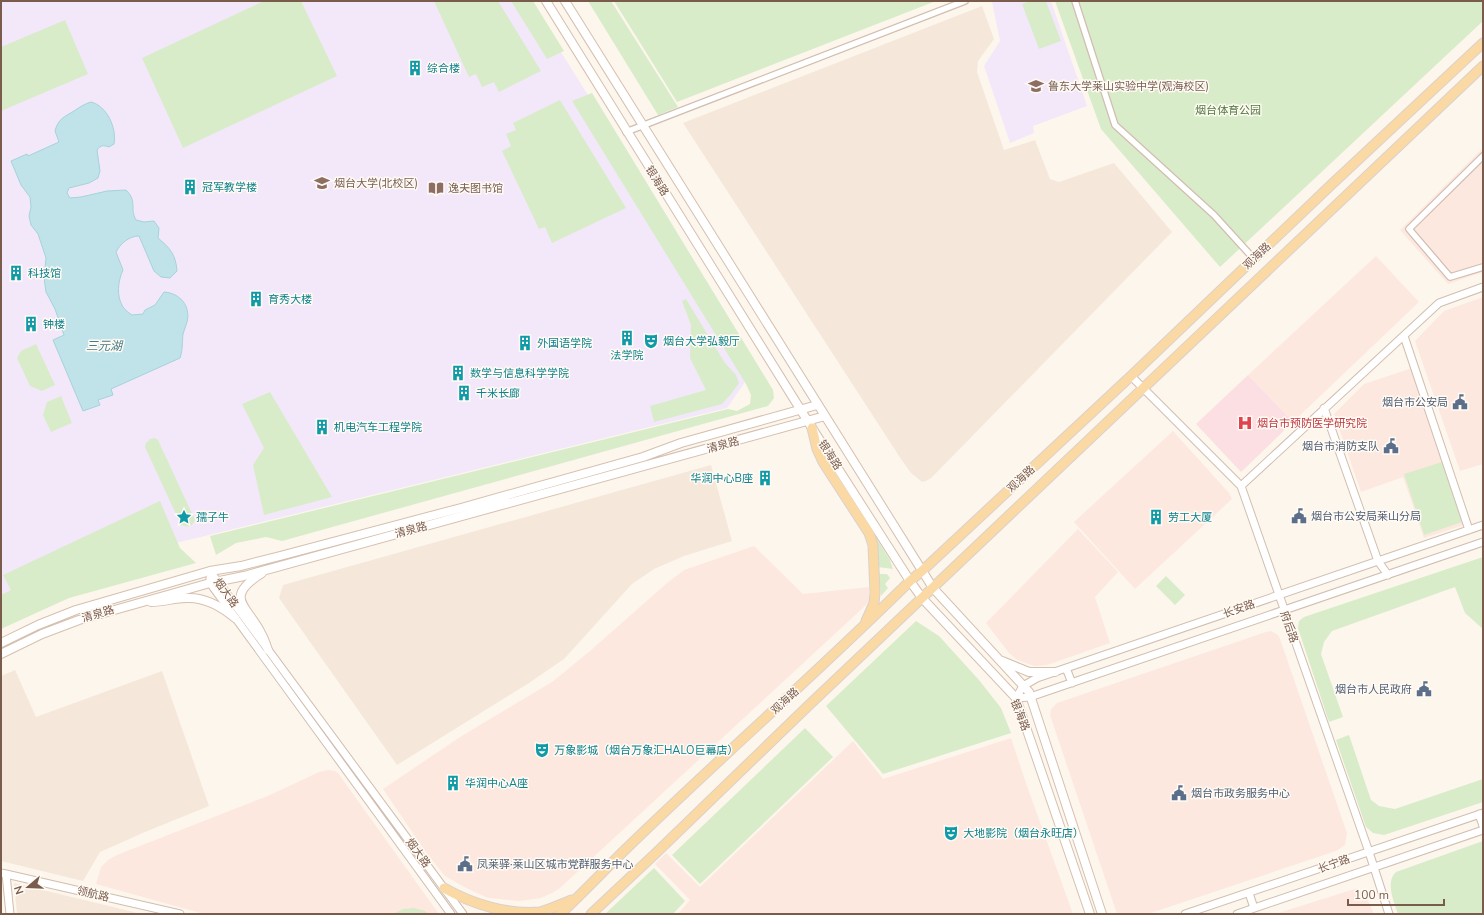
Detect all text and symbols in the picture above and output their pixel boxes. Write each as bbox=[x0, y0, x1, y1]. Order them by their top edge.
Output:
building icon: 综合楼 bbox=[406, 59, 424, 77]
place label: 综合楼 bbox=[427, 61, 460, 76]
school or university icon: 鲁东大学莱山实验中学(观海校区) bbox=[1027, 77, 1045, 95]
place label: 鲁东大学莱山实验中学(观海校区) bbox=[1048, 79, 1209, 94]
park label: 烟台体育公园 bbox=[1195, 103, 1261, 118]
street label: 银海路 bbox=[642, 163, 672, 199]
school or university icon: 烟台大学(北校区) bbox=[313, 174, 331, 192]
place label: 烟台大学(北校区) bbox=[334, 176, 418, 191]
building icon: 冠军教学楼 bbox=[181, 178, 199, 196]
library icon: 逸夫图书馆 bbox=[427, 179, 445, 197]
place label: 冠军教学楼 bbox=[202, 180, 257, 195]
place label: 逸夫图书馆 bbox=[448, 181, 503, 196]
street label: 观海路 bbox=[1240, 239, 1274, 273]
building icon: 科技馆 bbox=[7, 264, 25, 282]
place label: 科技馆 bbox=[28, 266, 61, 281]
building icon: 育秀大楼 bbox=[247, 290, 265, 308]
place label: 育秀大楼 bbox=[268, 292, 312, 307]
building icon: 钟楼 bbox=[22, 315, 40, 333]
place label: 钟楼 bbox=[43, 317, 65, 332]
building icon: 法学院 bbox=[618, 329, 636, 347]
theatre icon: 烟台大学弘毅厅 bbox=[642, 332, 660, 350]
building icon: 外国语学院 bbox=[516, 334, 534, 352]
place label: 烟台大学弘毅厅 bbox=[663, 334, 740, 349]
place label: 外国语学院 bbox=[537, 336, 592, 351]
water label: 三元湖 bbox=[86, 338, 124, 354]
place label: 法学院 bbox=[611, 348, 644, 363]
building icon: 数学与信息科学学院 bbox=[449, 364, 467, 382]
place label: 数学与信息科学学院 bbox=[470, 366, 569, 381]
building icon: 千米长廊 bbox=[455, 384, 473, 402]
place label: 千米长廊 bbox=[476, 386, 520, 401]
public building icon: 烟台市公安局 bbox=[1451, 393, 1469, 411]
place label: 烟台市公安局 bbox=[1382, 395, 1448, 410]
hospital icon: 烟台市预防医学研究院 bbox=[1236, 414, 1254, 432]
place label: 烟台市预防医学研究院 bbox=[1257, 416, 1367, 431]
building icon: 机电汽车工程学院 bbox=[313, 418, 331, 436]
place label: 机电汽车工程学院 bbox=[334, 420, 422, 435]
street label: 清泉路 bbox=[705, 433, 741, 457]
street label: 银海路 bbox=[815, 437, 845, 473]
public building icon: 烟台市消防支队 bbox=[1382, 437, 1400, 455]
place label: 烟台市消防支队 bbox=[1302, 439, 1379, 454]
street label: 观海路 bbox=[1004, 462, 1038, 496]
building icon: 华润中心B座 bbox=[756, 469, 774, 487]
place label: 华润中心B座 bbox=[691, 471, 753, 486]
public building icon: 烟台市公安局莱山分局 bbox=[1290, 507, 1308, 525]
place icon: 孺子牛 bbox=[175, 508, 193, 526]
building icon: 劳工大厦 bbox=[1147, 508, 1165, 526]
place label: 烟台市公安局莱山分局 bbox=[1311, 509, 1421, 524]
place label: 孺子牛 bbox=[196, 510, 229, 525]
place label: 劳工大厦 bbox=[1168, 510, 1212, 525]
street label: 清泉路 bbox=[393, 518, 429, 542]
street label: 烟大路 bbox=[210, 575, 242, 611]
street label: 长安路 bbox=[1221, 597, 1257, 621]
street label: 清泉路 bbox=[80, 602, 116, 626]
street label: 府后路 bbox=[1277, 609, 1301, 645]
public building icon: 烟台市人民政府 bbox=[1415, 680, 1433, 698]
place label: 烟台市人民政府 bbox=[1335, 682, 1412, 697]
street label: 观海路 bbox=[768, 684, 802, 718]
street label: 银海路 bbox=[1007, 697, 1033, 733]
theatre icon: 万象影城（烟台万象汇HALO巨幕店） bbox=[533, 741, 551, 759]
place label: 万象影城（烟台万象汇HALO巨幕店） bbox=[554, 743, 738, 758]
building icon: 华润中心A座 bbox=[444, 774, 462, 792]
place label: 华润中心A座 bbox=[465, 776, 528, 791]
public building icon: 烟台市政务服务中心 bbox=[1170, 784, 1188, 802]
place label: 烟台市政务服务中心 bbox=[1191, 786, 1290, 801]
theatre icon: 大地影院（烟台永旺店） bbox=[942, 824, 960, 842]
place label: 大地影院（烟台永旺店） bbox=[963, 826, 1084, 841]
street label: 烟大路 bbox=[402, 835, 434, 871]
street label: 长宁路 bbox=[1316, 852, 1352, 876]
public building icon: 凤莱驿·莱山区城市党群服务中心 bbox=[456, 855, 474, 873]
place label: 凤莱驿·莱山区城市党群服务中心 bbox=[477, 857, 634, 872]
north arrow bbox=[8, 867, 48, 907]
scale bar bbox=[1348, 881, 1444, 907]
street label: 领航路 bbox=[75, 883, 111, 905]
text: N bbox=[11, 884, 27, 896]
text: 100 m bbox=[1354, 887, 1389, 903]

